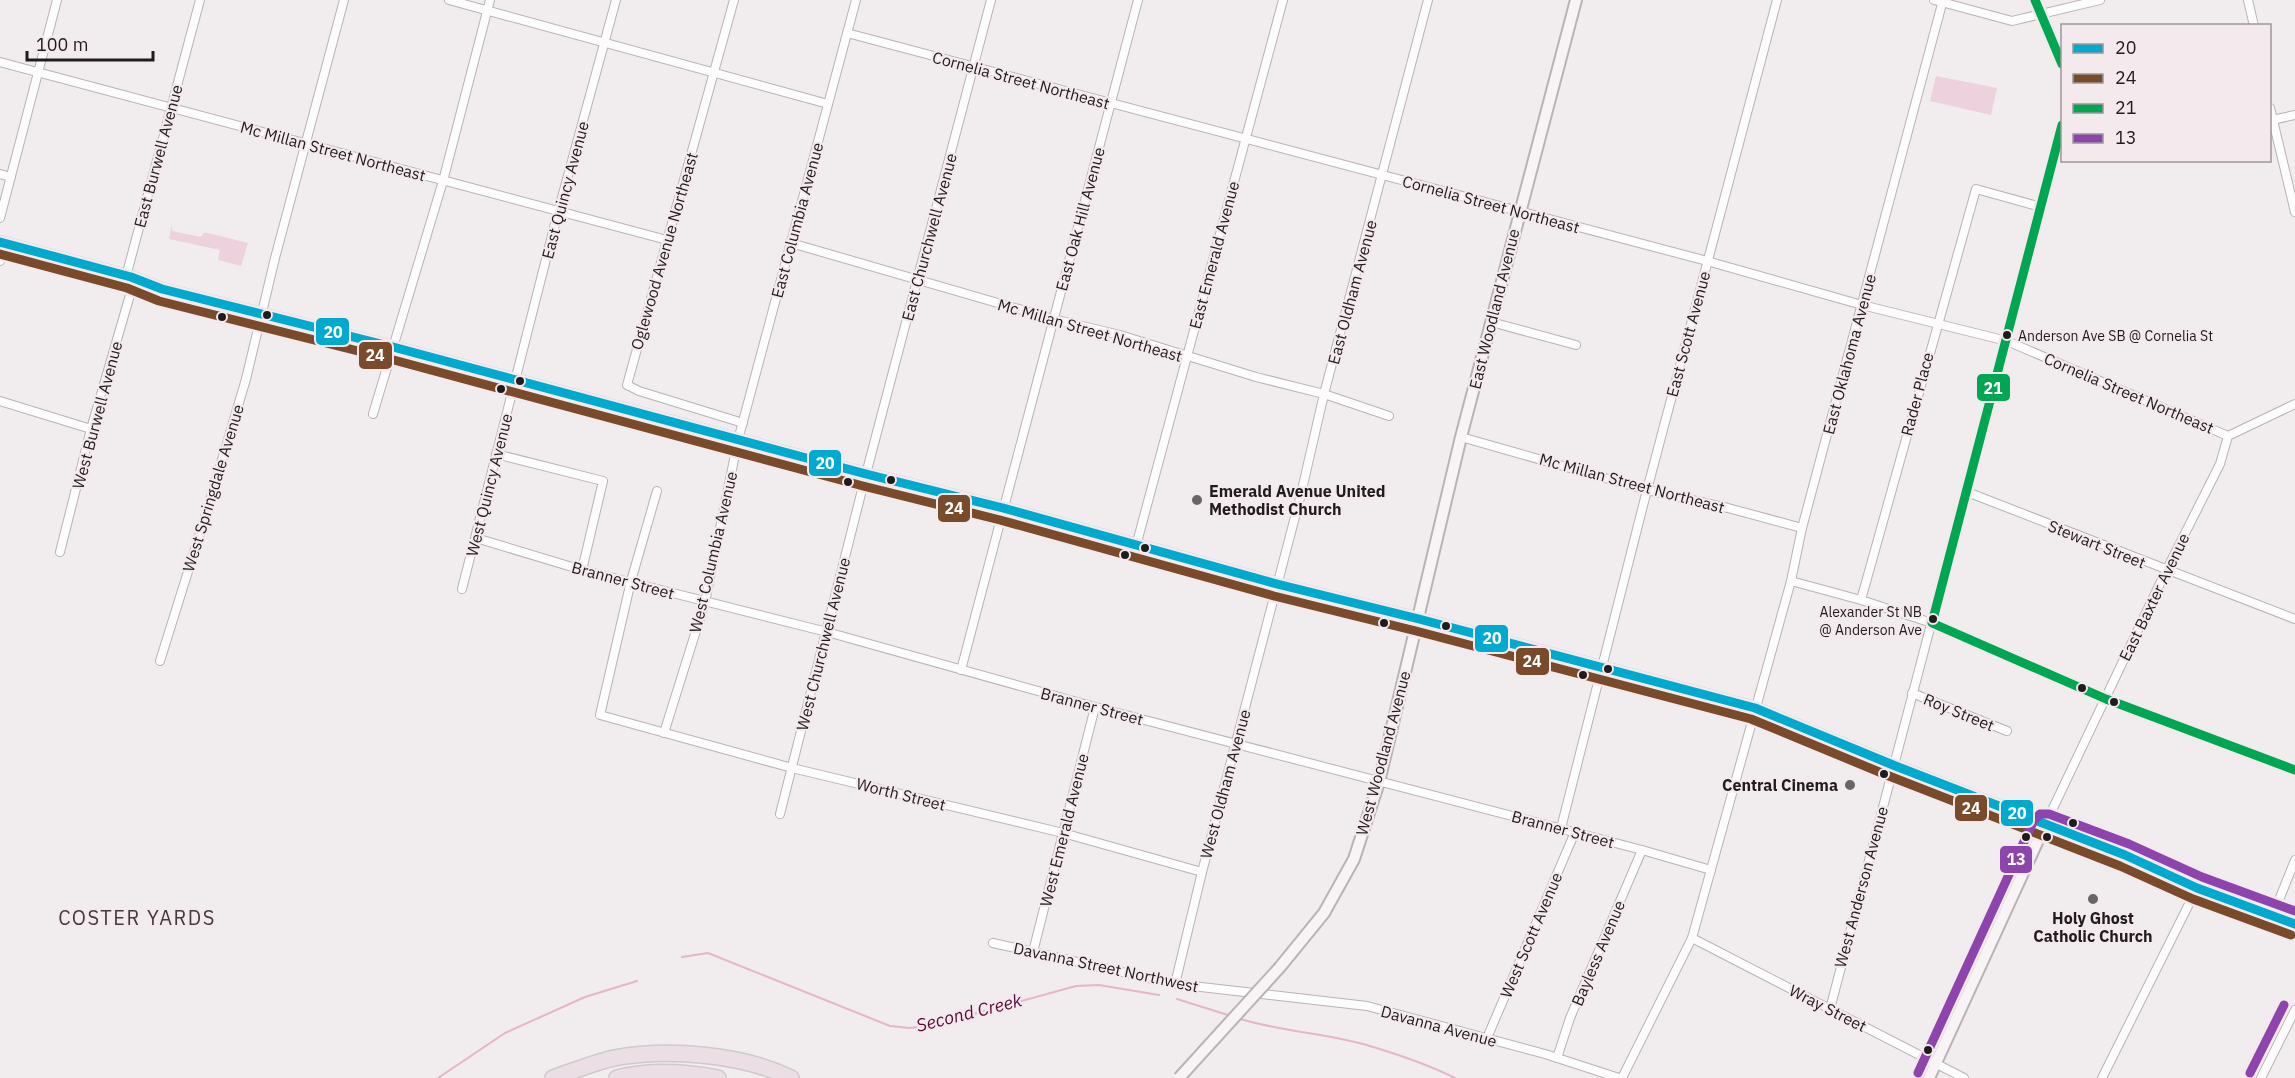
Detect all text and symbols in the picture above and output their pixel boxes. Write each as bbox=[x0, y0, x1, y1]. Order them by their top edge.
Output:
scale bar bbox=[27, 24, 153, 62]
legend bbox=[2061, 24, 2271, 162]
text: 100 m bbox=[36, 33, 88, 56]
text: 20 bbox=[2115, 36, 2137, 59]
street label: Cornelia Street Northeast bbox=[930, 47, 1112, 113]
text: 24 bbox=[2115, 66, 2137, 89]
street label: East Burwell Avenue bbox=[129, 82, 187, 230]
text: 21 bbox=[2115, 96, 2137, 119]
street label: Mc Millan Street Northeast bbox=[238, 117, 428, 185]
street label: East Quincy Avenue bbox=[537, 119, 593, 261]
text: 13 bbox=[2115, 126, 2137, 149]
street label: East Columbia Avenue bbox=[767, 140, 827, 300]
street label: East Oak Hill Avenue bbox=[1051, 145, 1109, 293]
street label: Oglewood Avenue Northeast bbox=[626, 150, 702, 352]
street label: East Churchwell Avenue bbox=[897, 151, 961, 323]
street label: Cornelia Street Northeast bbox=[1400, 171, 1582, 237]
street label: East Emerald Avenue bbox=[1185, 179, 1243, 331]
street label: East Oldham Avenue bbox=[1323, 217, 1381, 366]
street label: East Woodland Avenue bbox=[1464, 227, 1524, 391]
street label: East Scott Avenue bbox=[1662, 269, 1714, 399]
street label: East Oklahoma Avenue bbox=[1818, 271, 1880, 436]
street label: Mc Millan Street Northeast bbox=[995, 294, 1185, 366]
unlabelled marker bbox=[261, 309, 273, 321]
unlabelled marker bbox=[216, 311, 228, 323]
line badge: 20 bbox=[315, 317, 350, 346]
text: 20 bbox=[323, 322, 343, 342]
place label: Anderson Ave SB @ Cornelia St bbox=[2018, 327, 2213, 345]
marker: Anderson Ave SB @ Cornelia St bbox=[2001, 329, 2013, 341]
street label: West Burwell Avenue bbox=[68, 339, 126, 491]
line badge: 24 bbox=[358, 341, 393, 370]
text: 24 bbox=[365, 345, 385, 365]
street label: Cornelia Street Northeast bbox=[2041, 348, 2217, 438]
street label: Rader Place bbox=[1896, 350, 1938, 438]
line badge: 21 bbox=[1976, 373, 2011, 402]
unlabelled marker bbox=[514, 375, 526, 387]
text: 21 bbox=[1983, 378, 2003, 398]
unlabelled marker bbox=[495, 383, 507, 395]
street label: West Springdale Avenue bbox=[178, 402, 248, 574]
street label: West Quincy Avenue bbox=[462, 411, 516, 559]
line badge: 20 bbox=[808, 449, 842, 477]
street label: Mc Millan Street Northeast bbox=[1537, 449, 1727, 517]
text: 20 bbox=[815, 453, 835, 473]
street label: West Columbia Avenue bbox=[685, 469, 741, 635]
unlabelled marker bbox=[885, 474, 897, 486]
unlabelled marker bbox=[842, 476, 854, 488]
place label: Emerald Avenue United Methodist Church bbox=[1209, 481, 1386, 519]
marker: Emerald Avenue United Methodist Church bbox=[1190, 493, 1204, 507]
line badge: 24 bbox=[937, 494, 971, 523]
text: 24 bbox=[944, 498, 964, 518]
street label: Stewart Street bbox=[2045, 515, 2149, 573]
street label: East Baxter Avenue bbox=[2114, 530, 2194, 664]
unlabelled marker bbox=[1139, 542, 1151, 554]
unlabelled marker bbox=[1119, 549, 1131, 561]
street label: West Churchwell Avenue bbox=[792, 555, 854, 733]
street label: Branner Street bbox=[570, 557, 676, 603]
place label: Alexander St NB @ Anderson Ave bbox=[1819, 603, 1922, 639]
marker: Alexander St NB @ Anderson Ave bbox=[1927, 613, 1939, 625]
unlabelled marker bbox=[1378, 617, 1390, 629]
unlabelled marker bbox=[1440, 620, 1452, 632]
line badge: 20 bbox=[1474, 624, 1509, 653]
text: 20 bbox=[1482, 628, 1502, 648]
line badge: 24 bbox=[1515, 647, 1550, 676]
text: 24 bbox=[1522, 651, 1542, 671]
unlabelled marker bbox=[1602, 663, 1614, 675]
street label: West Woodland Avenue bbox=[1351, 668, 1415, 837]
unlabelled marker bbox=[1577, 669, 1589, 681]
unlabelled marker bbox=[2076, 682, 2088, 694]
street label: Branner Street bbox=[1039, 683, 1145, 729]
street label: Roy Street bbox=[1921, 689, 1997, 735]
unlabelled marker bbox=[2108, 696, 2120, 708]
street label: West Oldham Avenue bbox=[1195, 707, 1255, 861]
street label: West Emerald Avenue bbox=[1035, 751, 1093, 909]
unlabelled marker bbox=[1878, 768, 1890, 780]
street label: Worth Street bbox=[854, 773, 948, 815]
place label: Central Cinema bbox=[1722, 775, 1838, 795]
marker: Central Cinema bbox=[1843, 778, 1857, 792]
line badge: 24 bbox=[1954, 794, 1988, 822]
text: 24 bbox=[1961, 798, 1981, 818]
line badge: 20 bbox=[2000, 799, 2034, 827]
text: 20 bbox=[2007, 803, 2027, 823]
street label: West Anderson Avenue bbox=[1830, 804, 1892, 970]
street label: Branner Street bbox=[1510, 806, 1616, 852]
unlabelled marker bbox=[2067, 817, 2079, 829]
unlabelled marker bbox=[2020, 831, 2032, 843]
unlabelled marker bbox=[2041, 831, 2053, 843]
line badge: 13 bbox=[1999, 845, 2033, 874]
text: 13 bbox=[2006, 849, 2026, 869]
street label: West Scott Avenue bbox=[1496, 869, 1567, 1001]
marker: Holy Ghost Catholic Church bbox=[2086, 892, 2100, 906]
street label: Bayless Avenue bbox=[1567, 897, 1629, 1009]
district label: COSTER YARDS bbox=[58, 904, 216, 931]
place label: Holy Ghost Catholic Church bbox=[2033, 908, 2153, 946]
street label: Davanna Street Northwest bbox=[1012, 938, 1200, 996]
street label: Wray Street bbox=[1786, 980, 1870, 1036]
water label: Second Creek bbox=[914, 988, 1025, 1037]
street label: Davanna Avenue bbox=[1379, 1001, 1499, 1051]
unlabelled marker bbox=[1922, 1044, 1934, 1056]

